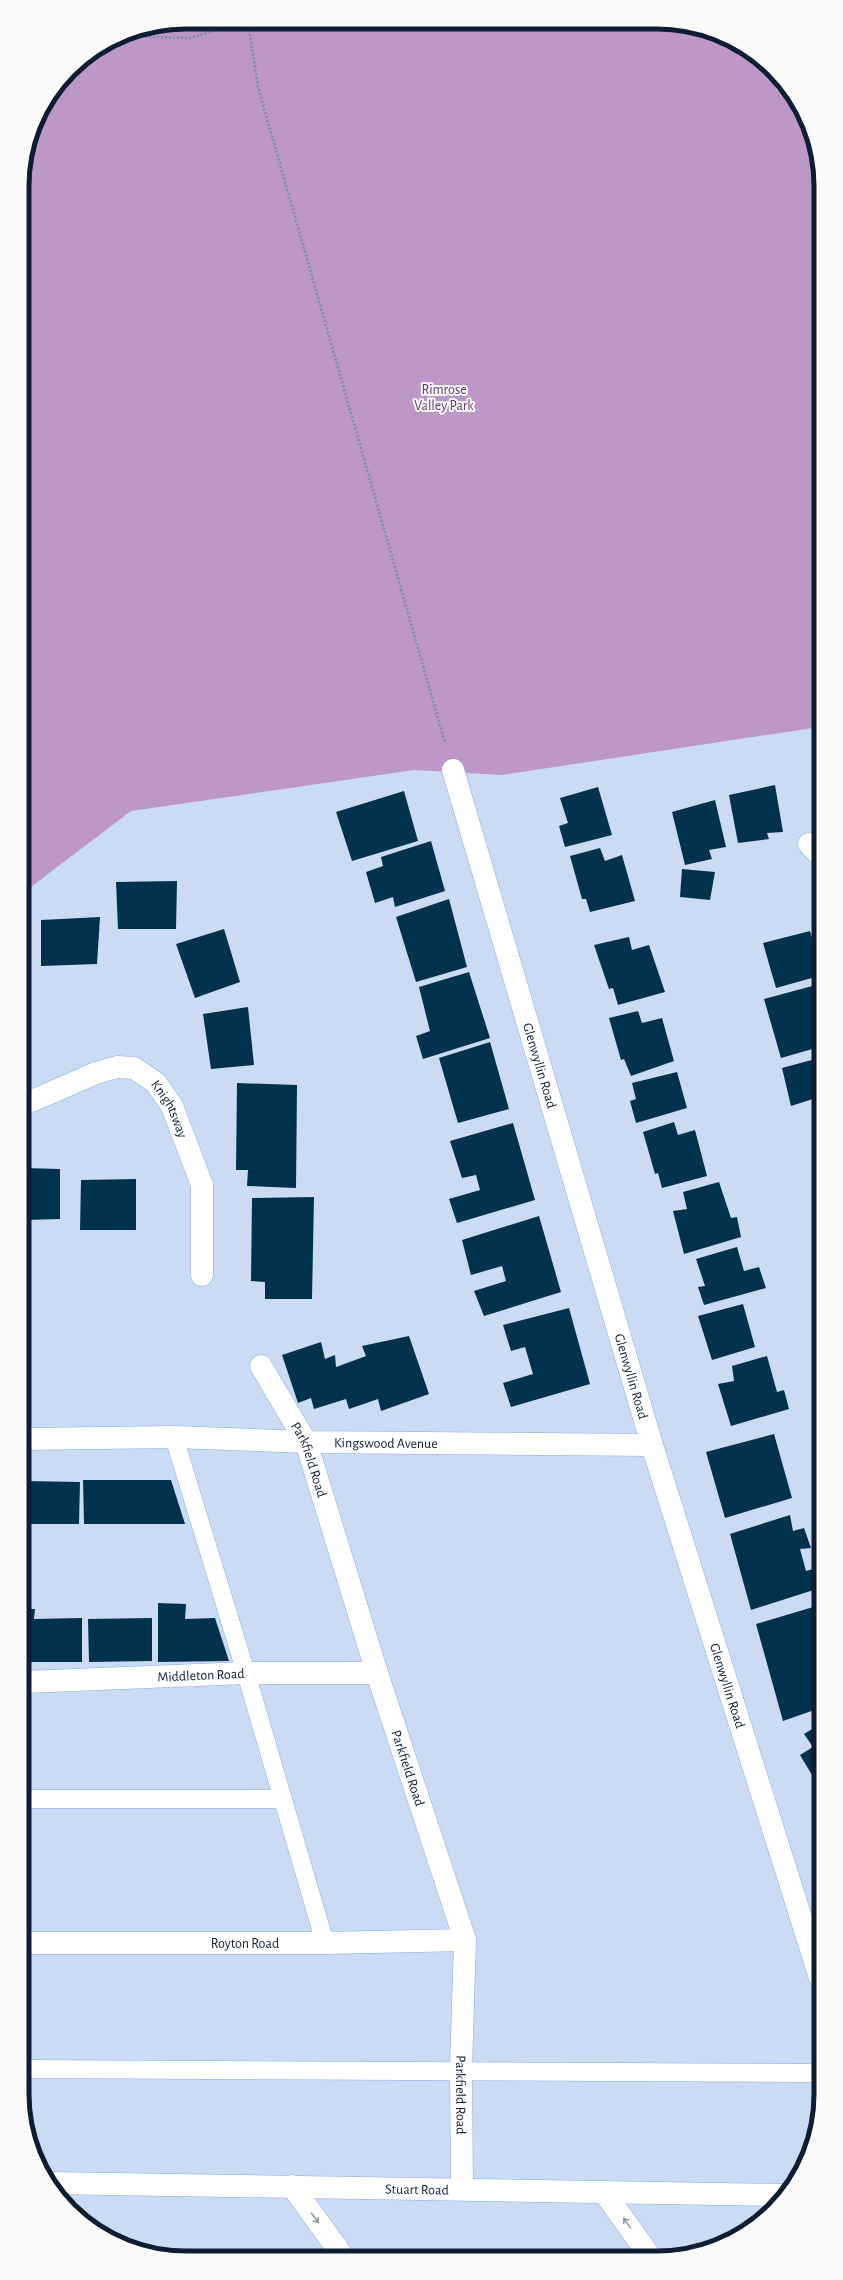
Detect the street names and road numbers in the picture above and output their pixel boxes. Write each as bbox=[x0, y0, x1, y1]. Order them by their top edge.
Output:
street label: Glenwyllin Road bbox=[520, 1021, 558, 1110]
street label: Knightsway bbox=[148, 1078, 189, 1140]
street label: Glenwyllin Road bbox=[612, 1332, 650, 1421]
street label: Parkfield Road bbox=[288, 1420, 329, 1499]
street label: Kingswood Avenue bbox=[334, 1436, 438, 1451]
street label: Glenwyllin Road bbox=[707, 1642, 747, 1730]
street label: Middleton Road bbox=[157, 1667, 245, 1685]
street label: Parkfield Road bbox=[388, 1728, 426, 1808]
street label: Royton Road bbox=[211, 1937, 279, 1951]
street label: Parkfield Road bbox=[453, 2055, 468, 2135]
street label: Stuart Road bbox=[385, 2182, 449, 2198]

